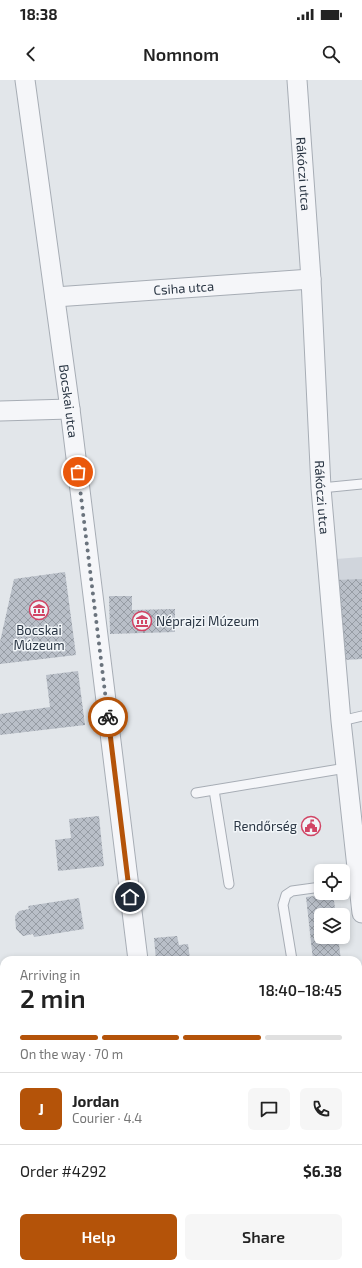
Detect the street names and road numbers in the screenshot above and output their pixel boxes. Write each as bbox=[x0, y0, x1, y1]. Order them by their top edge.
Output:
street label: Rákóczi utca bbox=[293, 136, 314, 211]
street label: Csiha utca bbox=[153, 278, 215, 298]
street label: Bocskai utca bbox=[56, 363, 81, 439]
street label: Rákóczi utca bbox=[312, 460, 333, 535]

